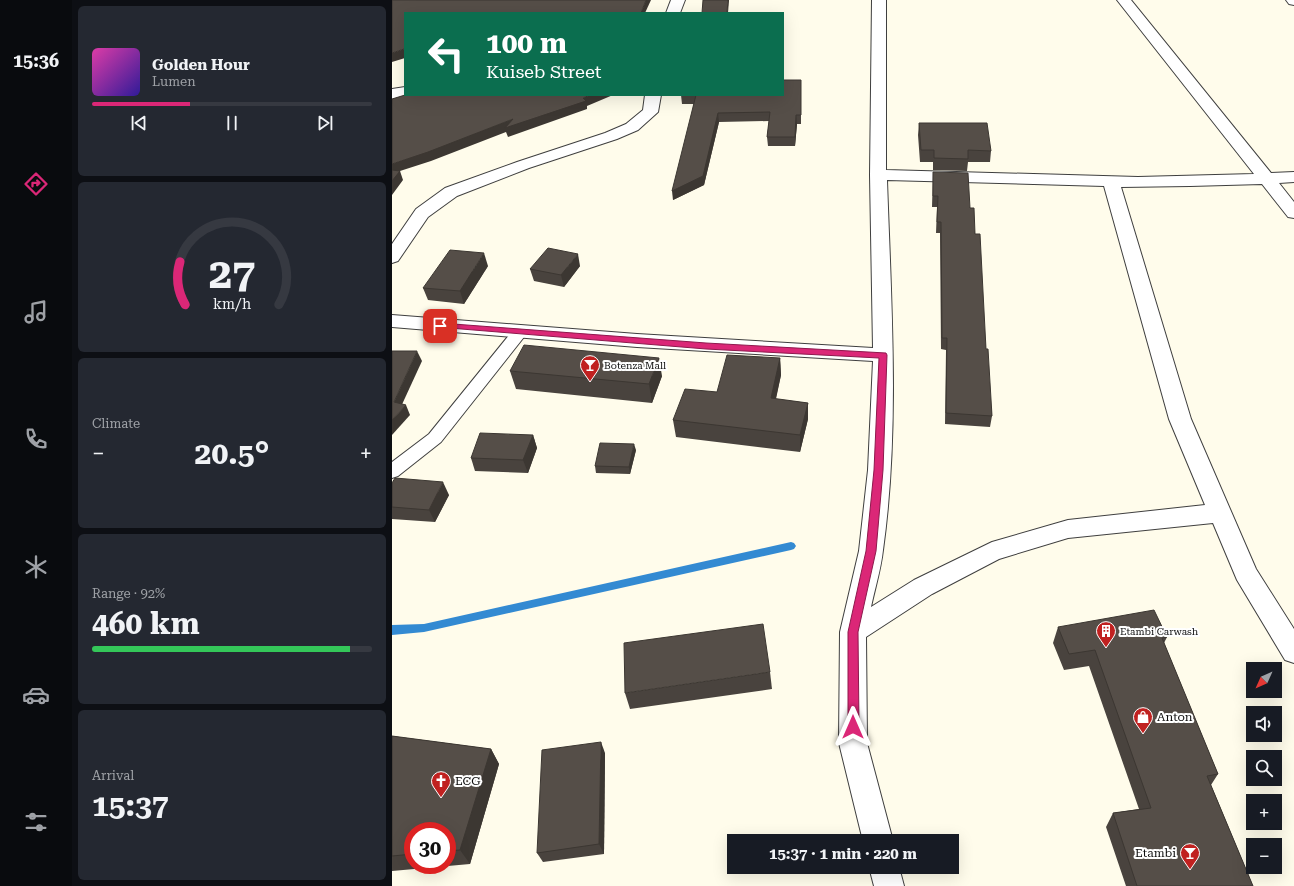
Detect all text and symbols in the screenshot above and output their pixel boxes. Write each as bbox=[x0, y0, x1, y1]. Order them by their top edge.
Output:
text: 100 m bbox=[486, 27, 567, 60]
icon: left bbox=[420, 28, 472, 80]
text: 15:36 bbox=[13, 50, 59, 71]
text: Golden Hour bbox=[152, 56, 250, 74]
text: Kuiseb Street bbox=[486, 61, 602, 82]
text: Lumen bbox=[152, 74, 196, 89]
icon: previous bbox=[128, 112, 150, 134]
icon: pause bbox=[221, 112, 243, 134]
icon: next bbox=[314, 112, 336, 134]
icon: directions bbox=[22, 170, 50, 198]
text: 27 bbox=[209, 249, 255, 298]
text: km/h bbox=[213, 296, 251, 312]
icon: music bbox=[22, 298, 50, 326]
pin bbox=[423, 309, 457, 343]
icon: arrive bbox=[429, 315, 451, 337]
bar icon: Botenza Mall bbox=[579, 354, 601, 382]
place label: Botenza Mall bbox=[604, 360, 666, 371]
text: Climate bbox=[92, 416, 140, 431]
icon: phone bbox=[22, 425, 50, 453]
text: 20.5° bbox=[195, 436, 269, 471]
text: − bbox=[92, 441, 104, 466]
text: + bbox=[360, 441, 372, 466]
icon: climate bbox=[22, 553, 50, 581]
text: Range · 92% bbox=[92, 586, 165, 601]
text: 460 km bbox=[92, 606, 200, 641]
building icon: Etambi Carwash bbox=[1095, 620, 1117, 648]
place label: Etambi Carwash bbox=[1120, 626, 1199, 637]
north arrow bbox=[1246, 662, 1282, 698]
map controls bbox=[1246, 662, 1282, 874]
icon: car bbox=[22, 681, 50, 709]
position arrow bbox=[832, 706, 874, 748]
shop icon: Anton bbox=[1132, 706, 1154, 734]
button: sound bbox=[1246, 706, 1282, 742]
place label: Anton bbox=[1157, 710, 1193, 724]
button: search bbox=[1246, 750, 1282, 786]
text: Arrival bbox=[92, 768, 134, 783]
church icon: ECG bbox=[430, 770, 452, 798]
place label: ECG bbox=[455, 774, 481, 788]
text: 15:37 bbox=[92, 788, 169, 823]
button: + bbox=[1246, 794, 1282, 830]
icon: filters bbox=[22, 808, 50, 836]
speed limit sign: 30 bbox=[404, 822, 456, 874]
button: − bbox=[1246, 838, 1282, 874]
bar icon: Etambi bbox=[1179, 842, 1201, 870]
text: 15:37 · 1 min · 220 m bbox=[769, 845, 917, 863]
place label: Etambi bbox=[1135, 846, 1176, 860]

